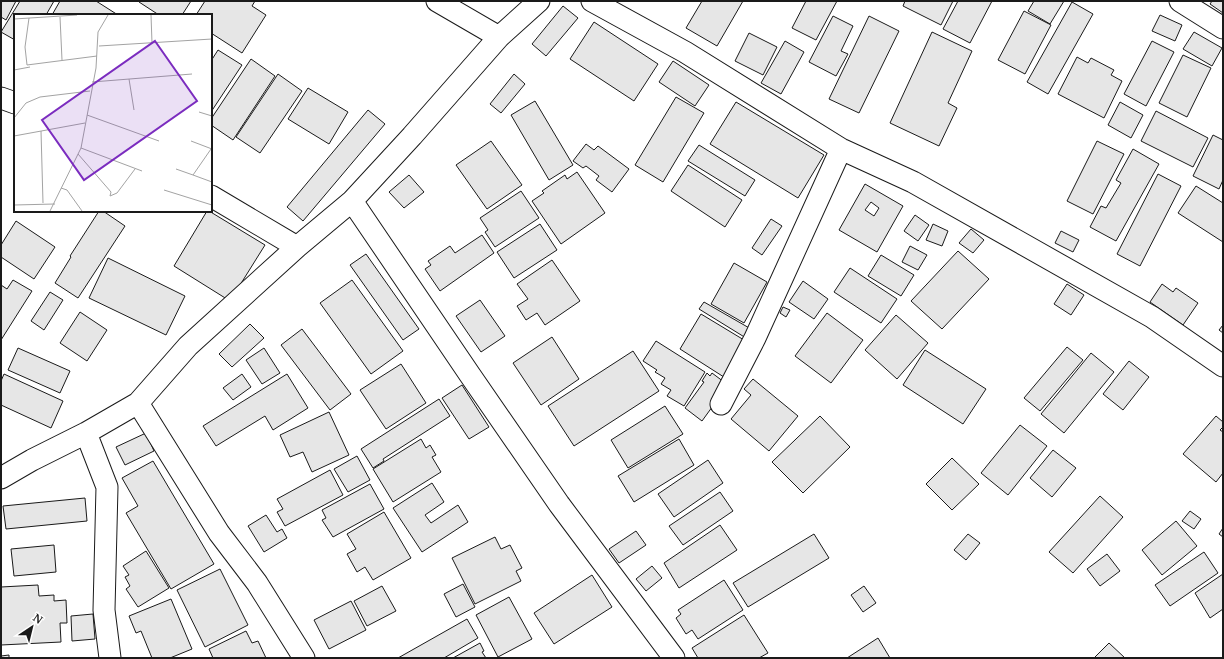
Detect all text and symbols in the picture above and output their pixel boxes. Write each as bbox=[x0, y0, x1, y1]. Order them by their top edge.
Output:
inset map bbox=[14, 14, 212, 212]
north arrow bbox=[12, 607, 52, 647]
text: N bbox=[30, 610, 46, 627]

